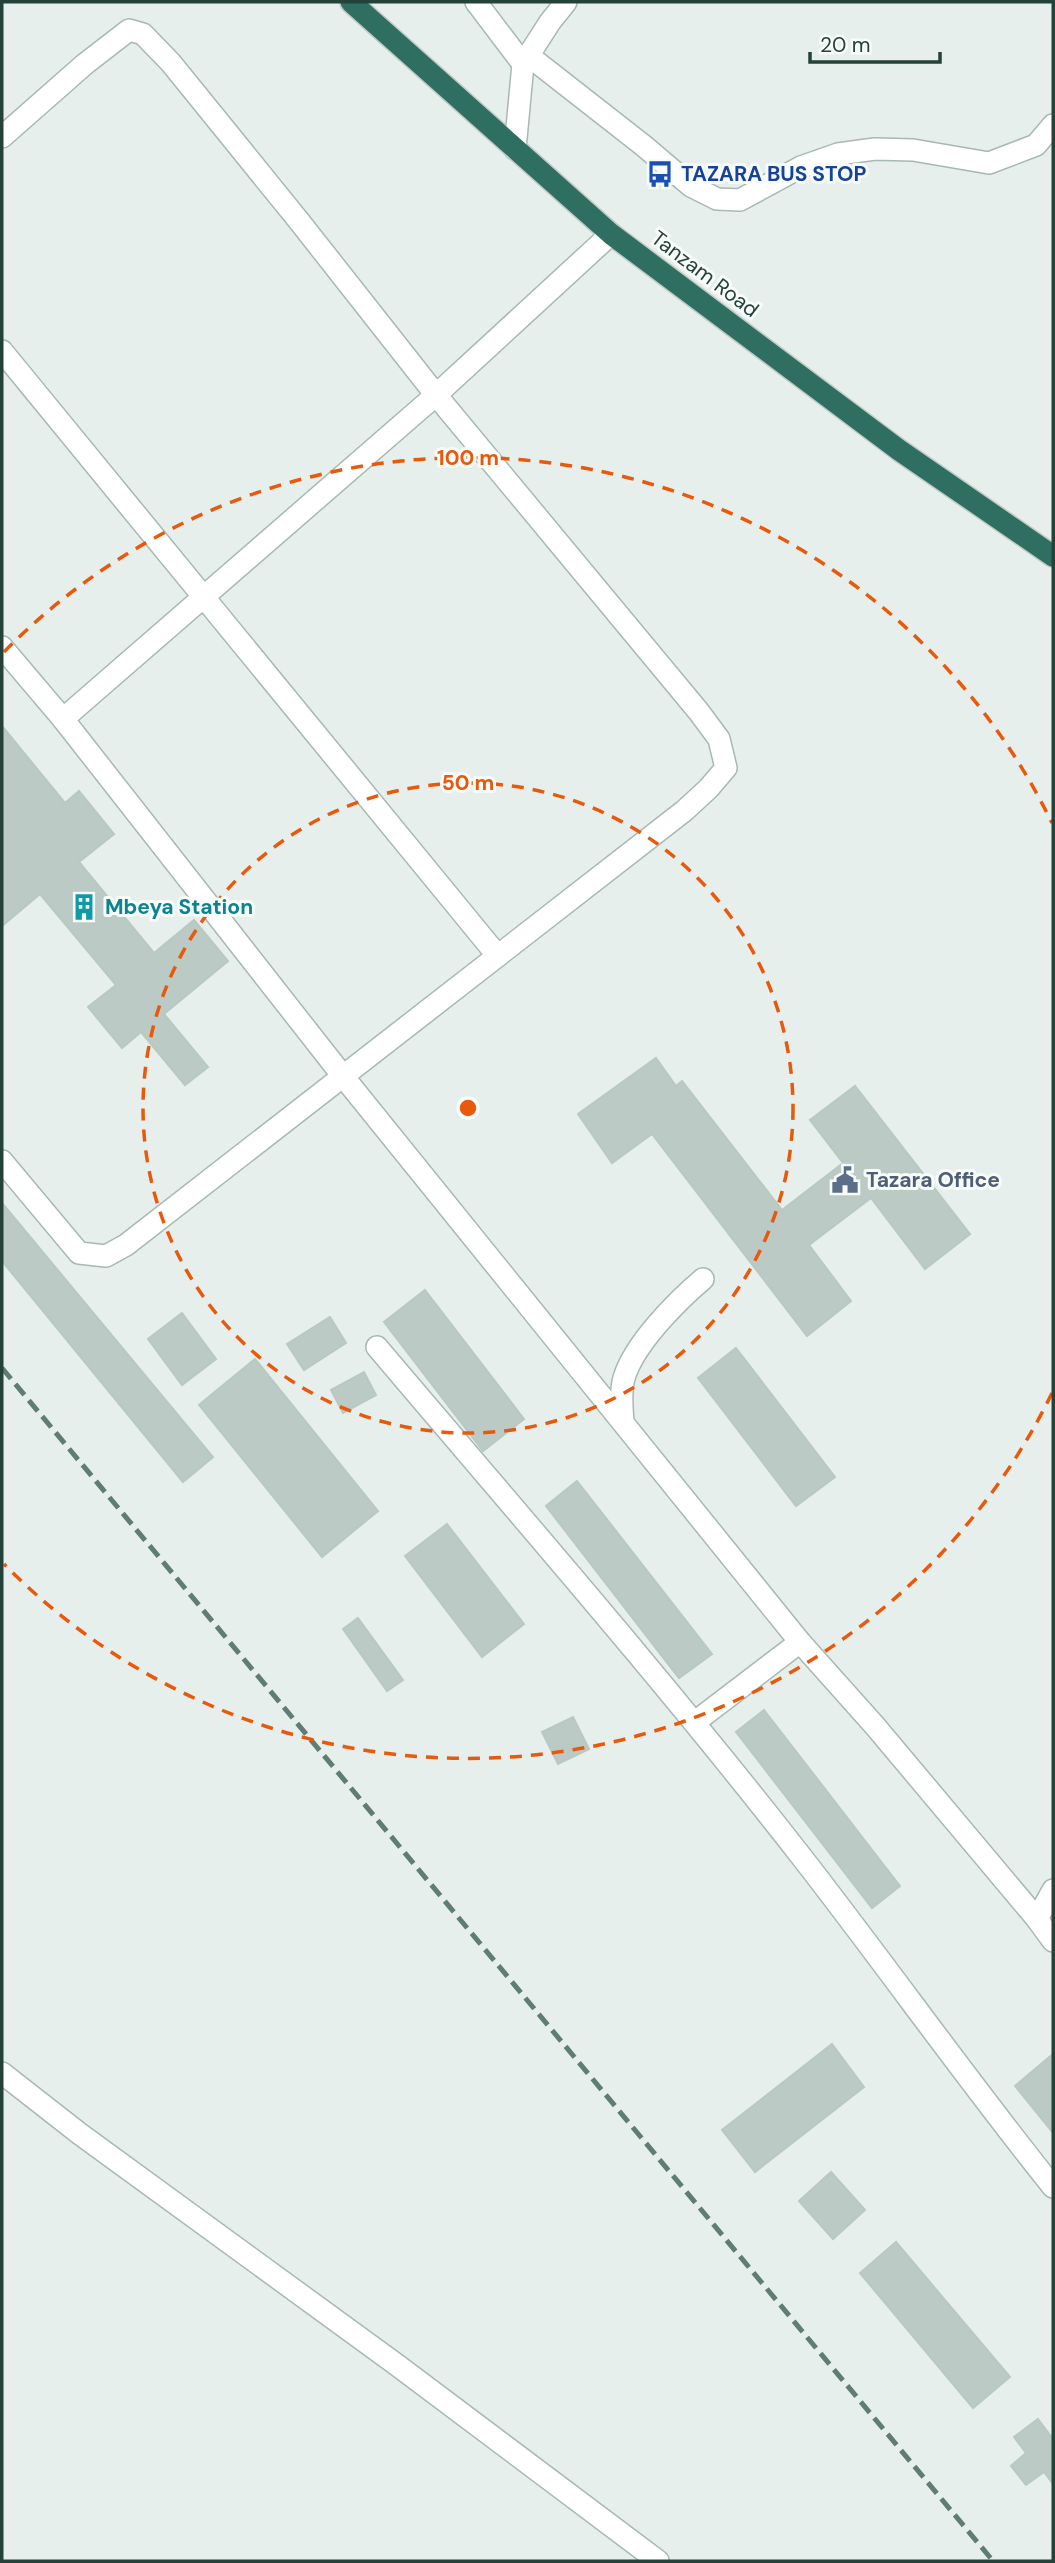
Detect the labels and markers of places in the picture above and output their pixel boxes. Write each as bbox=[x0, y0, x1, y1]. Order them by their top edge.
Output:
bus stop icon: TAZARA BUS STOP bbox=[645, 159, 675, 189]
place label: TAZARA BUS STOP bbox=[681, 160, 866, 188]
building icon: Mbeya Station bbox=[69, 892, 99, 922]
place label: Mbeya Station bbox=[105, 893, 253, 921]
centre of rings bbox=[456, 1096, 480, 1120]
public building icon: Tazara Office bbox=[830, 1165, 860, 1195]
place label: Tazara Office bbox=[866, 1166, 1000, 1194]

